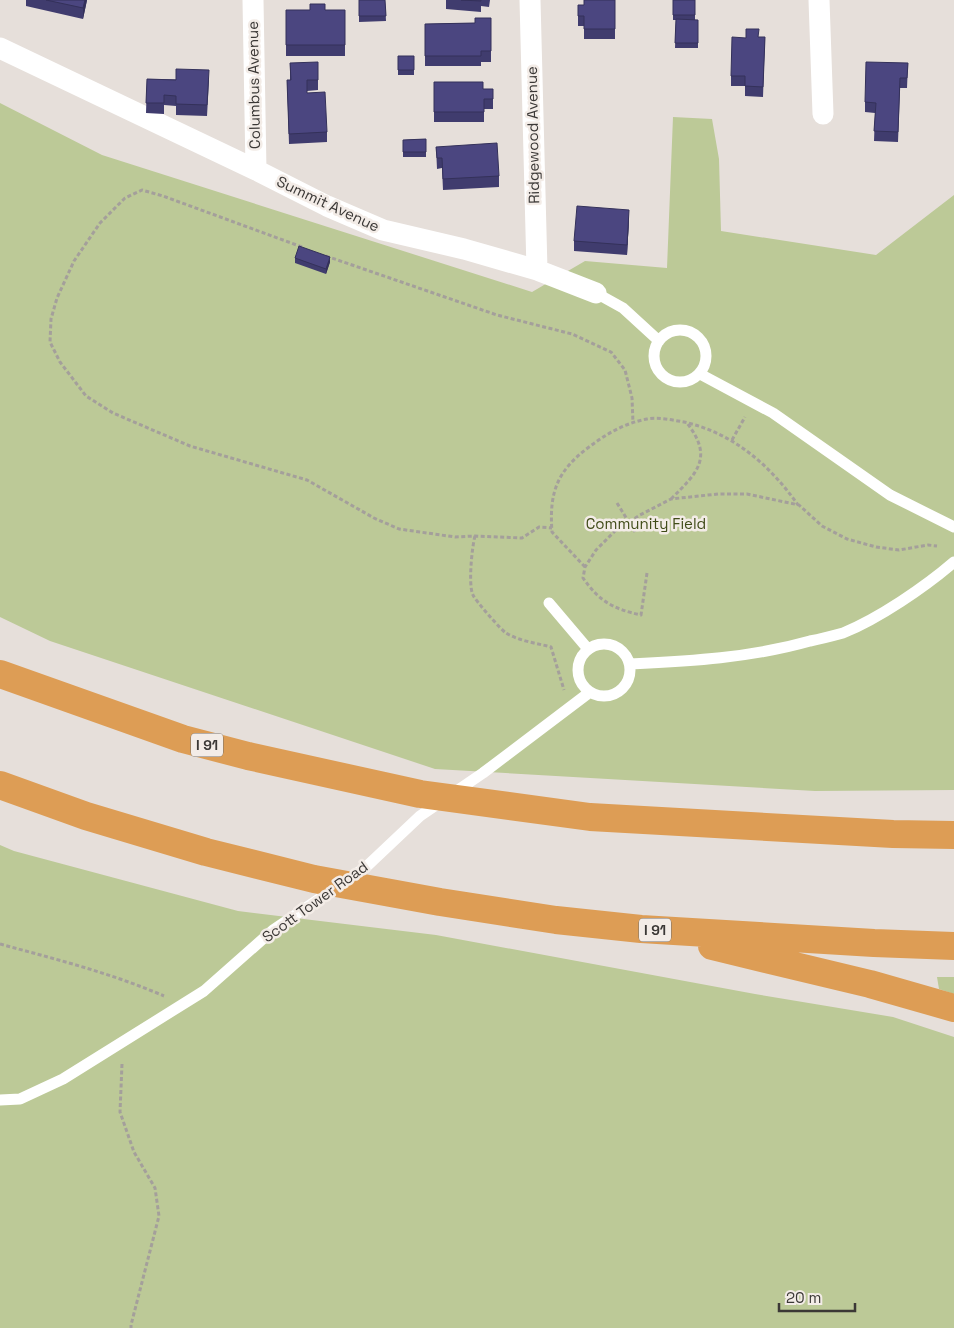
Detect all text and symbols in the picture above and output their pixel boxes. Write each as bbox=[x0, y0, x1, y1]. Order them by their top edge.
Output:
street label: Columbus Avenue bbox=[243, 21, 264, 149]
street label: Ridgewood Avenue bbox=[522, 66, 543, 204]
street label: Summit Avenue bbox=[274, 171, 383, 236]
park label: Community Field bbox=[586, 514, 706, 533]
road number: I 91 bbox=[191, 734, 223, 756]
street label: Scott Tower Road bbox=[258, 857, 371, 946]
road number: I 91 bbox=[639, 918, 671, 942]
scale bar bbox=[779, 1280, 855, 1312]
text: 20 m bbox=[786, 1288, 821, 1307]

